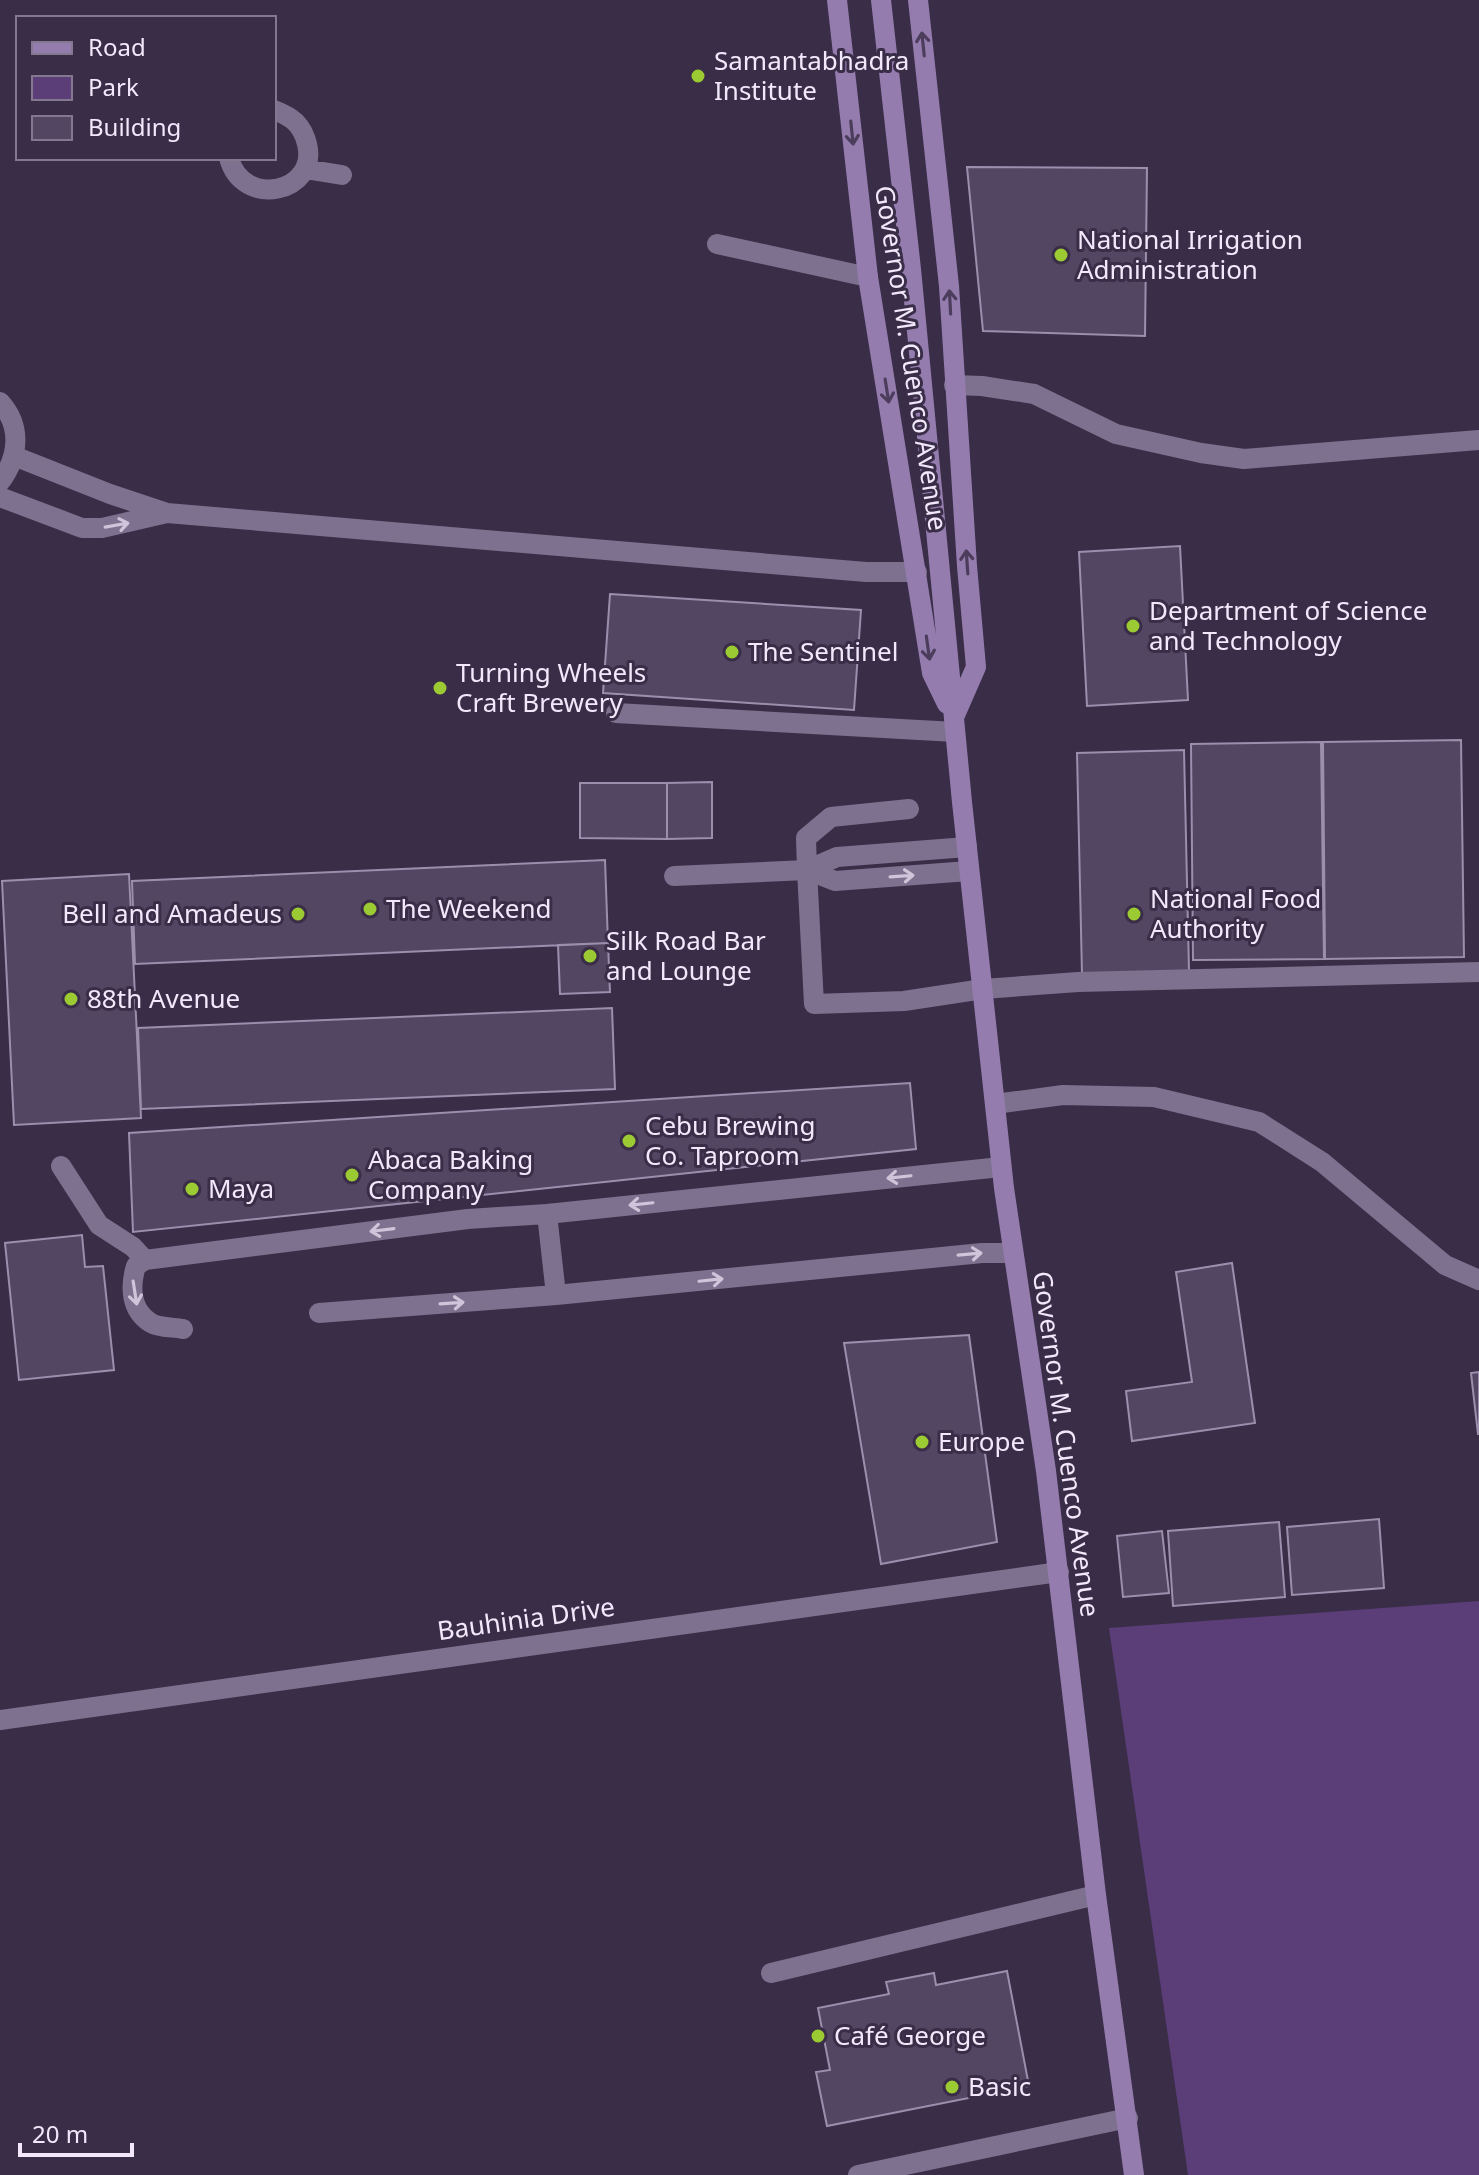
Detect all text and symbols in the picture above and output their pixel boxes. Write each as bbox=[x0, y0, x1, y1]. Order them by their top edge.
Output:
legend bbox=[16, 16, 276, 160]
text: Road bbox=[88, 30, 146, 63]
one-way arrow bbox=[915, 31, 930, 58]
place label: Samantabhadra Institute bbox=[714, 42, 909, 108]
marker: Samantabhadra Institute bbox=[689, 67, 707, 85]
text: Park bbox=[88, 70, 139, 103]
text: Building bbox=[88, 110, 181, 143]
one-way arrow bbox=[845, 119, 860, 146]
street label: Governor M. Cuenco Avenue bbox=[867, 183, 957, 533]
place label: National Irrigation Administration bbox=[1077, 221, 1303, 287]
marker: National Irrigation Administration bbox=[1052, 246, 1070, 264]
one-way arrow bbox=[942, 289, 957, 316]
one-way arrow bbox=[881, 378, 896, 403]
one-way arrow bbox=[104, 517, 129, 532]
one-way arrow bbox=[959, 549, 974, 576]
place label: Department of Science and Technology bbox=[1149, 592, 1427, 658]
marker: Department of Science and Technology bbox=[1124, 617, 1142, 635]
place label: The Sentinel bbox=[748, 633, 899, 669]
one-way arrow bbox=[921, 634, 936, 660]
marker: The Sentinel bbox=[723, 643, 741, 661]
place label: Turning Wheels Craft Brewery bbox=[456, 654, 646, 720]
marker: Turning Wheels Craft Brewery bbox=[431, 679, 449, 697]
one-way arrow bbox=[888, 868, 915, 883]
place label: National Food Authority bbox=[1150, 880, 1321, 946]
place label: The Weekend bbox=[386, 890, 552, 926]
place label: Bell and Amadeus bbox=[62, 895, 282, 931]
marker: The Weekend bbox=[361, 900, 379, 918]
marker: Bell and Amadeus bbox=[289, 905, 307, 923]
marker: National Food Authority bbox=[1125, 905, 1143, 923]
place label: Silk Road Bar and Lounge bbox=[606, 922, 766, 988]
marker: Silk Road Bar and Lounge bbox=[581, 947, 599, 965]
place label: 88th Avenue bbox=[87, 980, 240, 1016]
marker: 88th Avenue bbox=[62, 990, 80, 1008]
place label: Cebu Brewing Co. Taproom bbox=[645, 1107, 815, 1173]
marker: Cebu Brewing Co. Taproom bbox=[620, 1132, 638, 1150]
place label: Abaca Baking Company bbox=[368, 1141, 533, 1207]
marker: Abaca Baking Company bbox=[343, 1166, 361, 1184]
one-way arrow bbox=[886, 1169, 913, 1184]
place label: Maya bbox=[208, 1170, 274, 1206]
marker: Maya bbox=[183, 1180, 201, 1198]
one-way arrow bbox=[628, 1196, 655, 1211]
one-way arrow bbox=[370, 1223, 395, 1238]
one-way arrow bbox=[956, 1247, 983, 1262]
street label: Governor M. Cuenco Avenue bbox=[1025, 1269, 1109, 1619]
one-way arrow bbox=[697, 1272, 724, 1287]
one-way arrow bbox=[128, 1279, 143, 1305]
one-way arrow bbox=[438, 1295, 465, 1310]
place label: Europe bbox=[938, 1423, 1025, 1459]
marker: Europe bbox=[913, 1433, 931, 1451]
street label: Bauhinia Drive bbox=[435, 1588, 617, 1648]
place label: Café George bbox=[834, 2017, 986, 2053]
marker: Café George bbox=[809, 2027, 827, 2045]
place label: Basic bbox=[968, 2068, 1031, 2104]
marker: Basic bbox=[943, 2078, 961, 2096]
scale bar bbox=[20, 2107, 132, 2157]
text: 20 m bbox=[32, 2117, 88, 2150]

